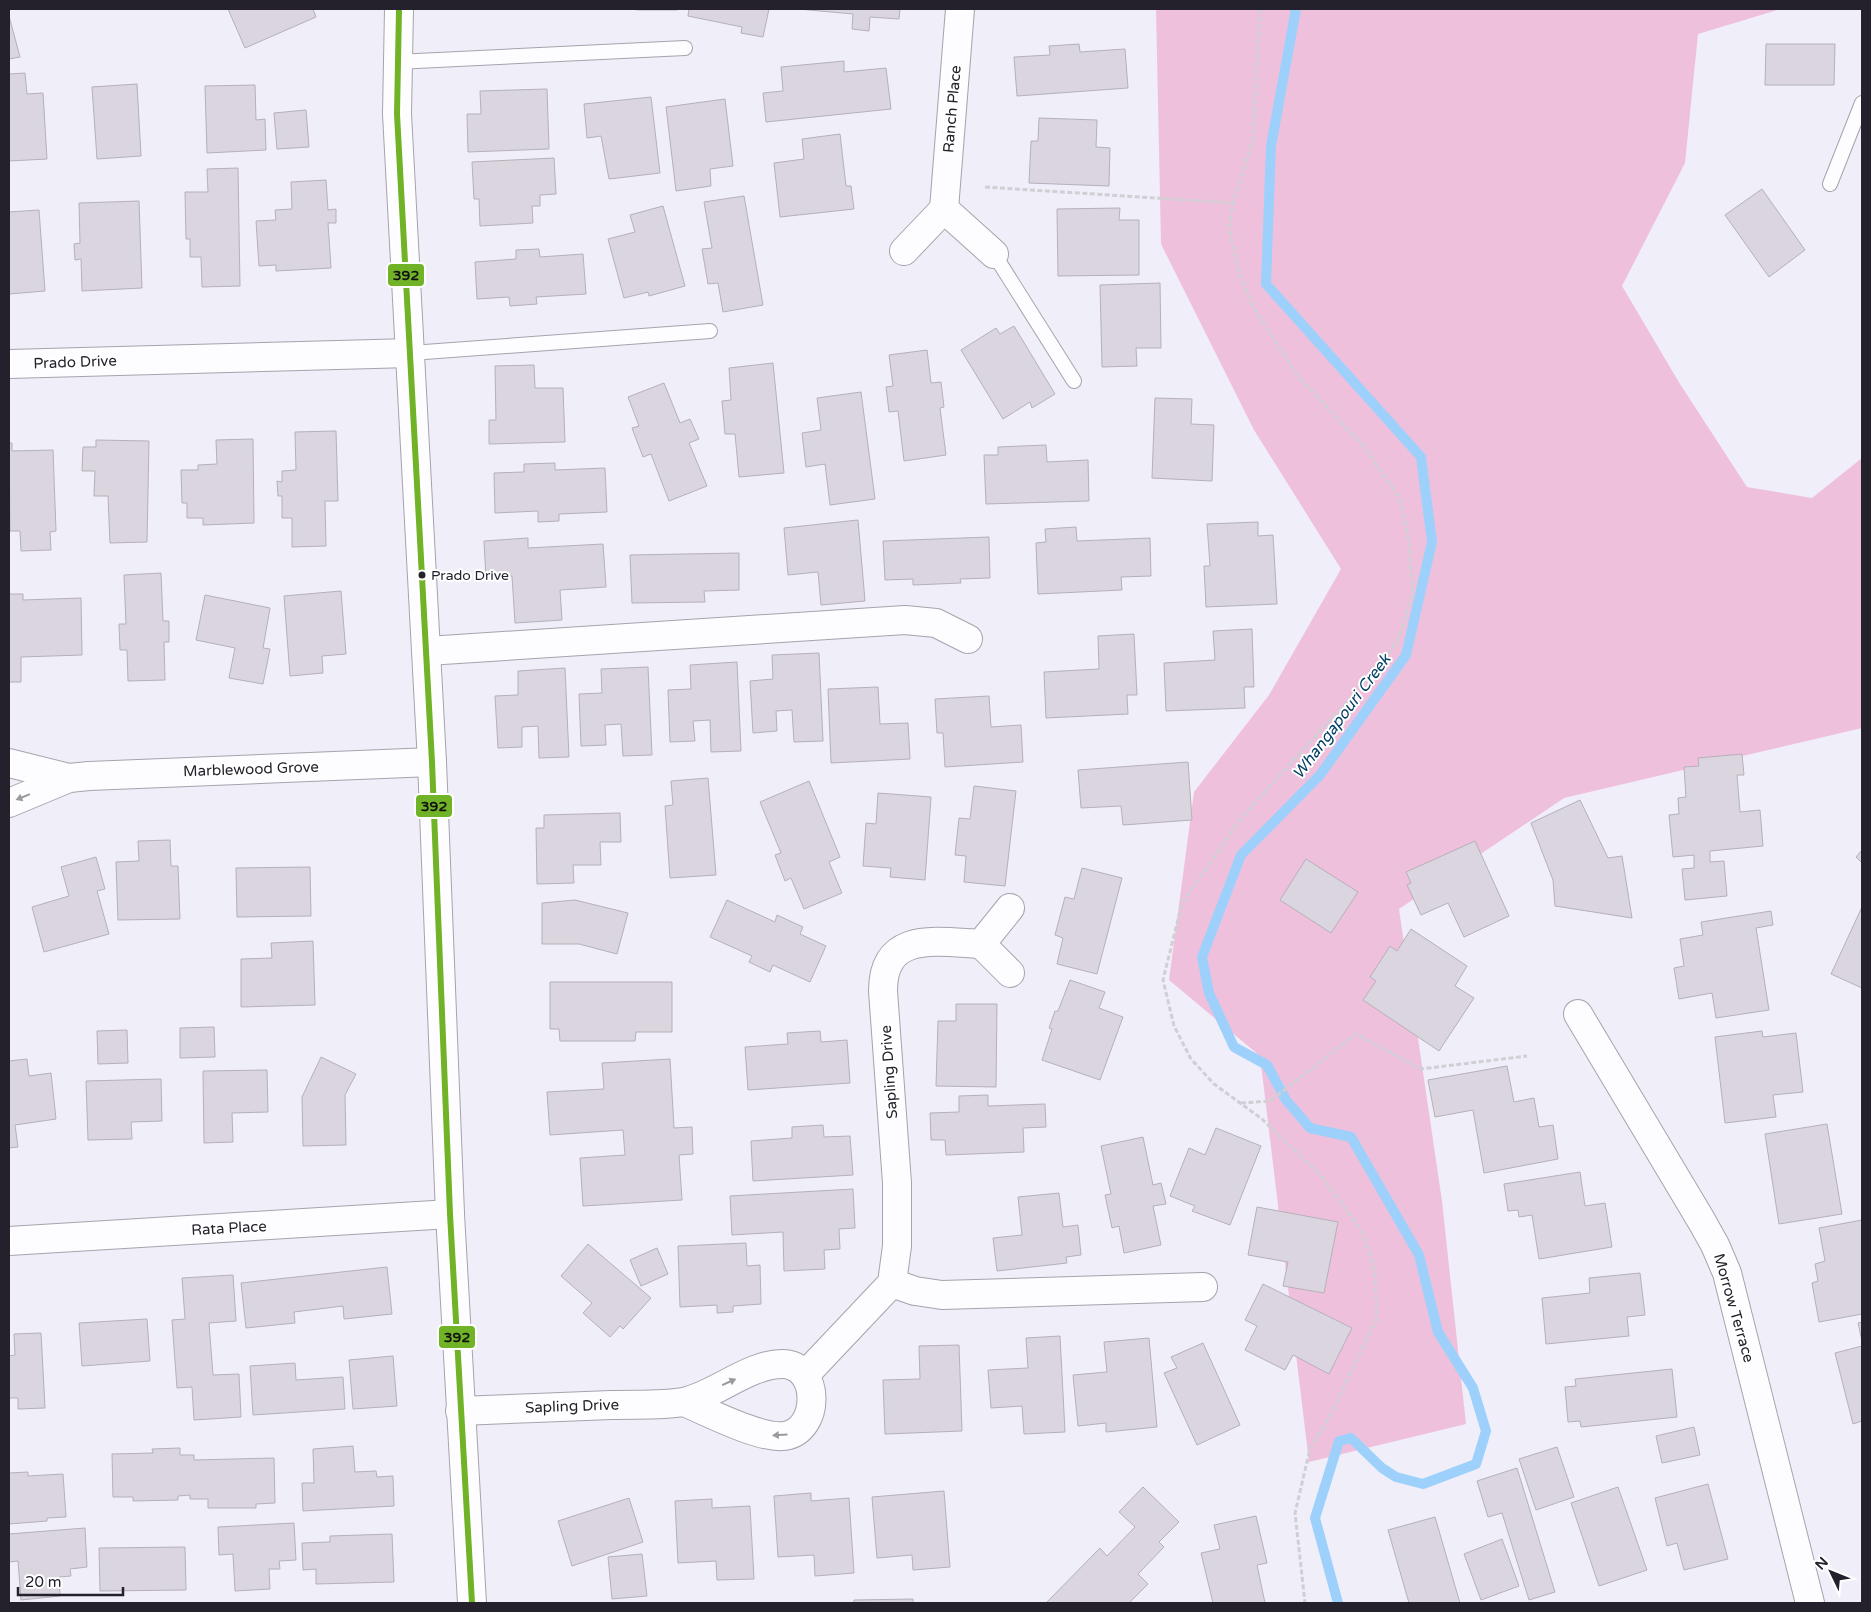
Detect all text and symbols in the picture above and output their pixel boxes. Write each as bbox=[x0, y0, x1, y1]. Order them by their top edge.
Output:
street label: Ranch Place bbox=[939, 64, 965, 154]
line badge: 392 bbox=[387, 263, 425, 287]
text: 392 bbox=[393, 267, 419, 284]
street label: Prado Drive bbox=[33, 352, 117, 372]
place label: Prado Drive bbox=[431, 567, 509, 584]
marker: Prado Drive bbox=[417, 570, 427, 580]
water label: Whangapouri Creek bbox=[1288, 649, 1396, 783]
street label: Marblewood Grove bbox=[183, 758, 319, 780]
one-way arrow bbox=[16, 794, 30, 802]
line badge: 392 bbox=[415, 794, 453, 818]
text: 392 bbox=[421, 798, 447, 815]
street label: Sapling Drive bbox=[877, 1024, 901, 1120]
street label: Rata Place bbox=[191, 1217, 267, 1239]
street label: Morrow Terrace bbox=[1710, 1251, 1758, 1365]
line badge: 392 bbox=[438, 1325, 476, 1349]
text: 392 bbox=[444, 1329, 470, 1346]
one-way arrow bbox=[722, 1378, 736, 1386]
street label: Sapling Drive bbox=[525, 1395, 619, 1417]
one-way arrow bbox=[771, 1431, 787, 1439]
north arrow bbox=[1806, 1547, 1856, 1597]
text: N bbox=[1812, 1554, 1832, 1573]
scale bar bbox=[18, 1564, 122, 1596]
text: 20 m bbox=[25, 1573, 62, 1591]

